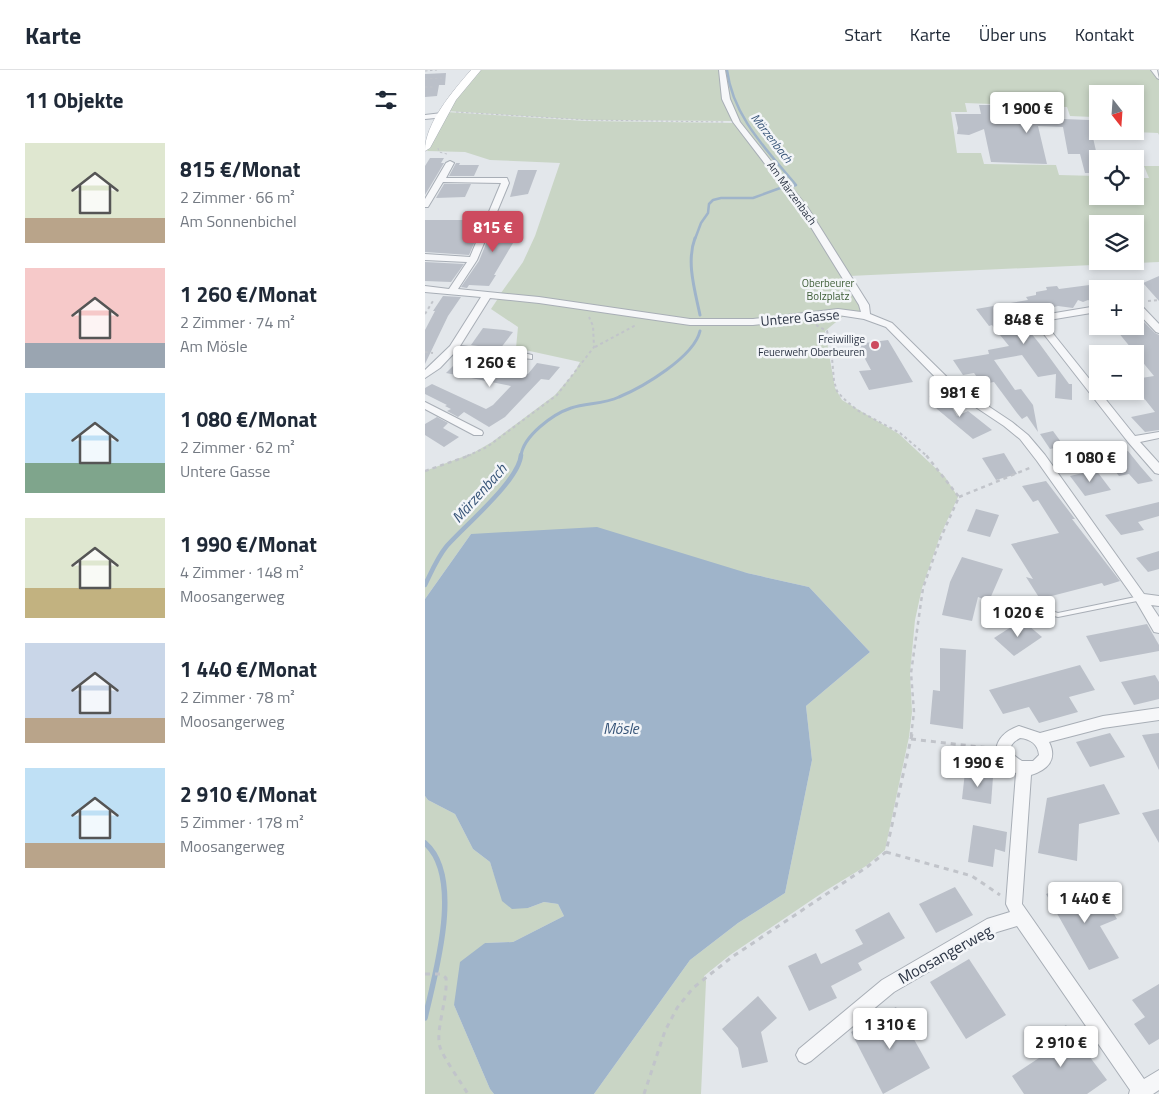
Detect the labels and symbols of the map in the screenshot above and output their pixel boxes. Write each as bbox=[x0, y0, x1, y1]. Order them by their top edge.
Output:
north arrow bbox=[1089, 85, 1144, 140]
pin: 1 900 € bbox=[981, 92, 1073, 134]
water label: Märzenbach bbox=[747, 109, 798, 168]
street label: Am Märzenbach bbox=[763, 158, 821, 228]
pin: 815 € bbox=[458, 210, 528, 253]
park label: Oberbeurer Bolzplatz bbox=[802, 275, 855, 304]
pin: 848 € bbox=[989, 302, 1059, 345]
street label: Untere Gasse bbox=[760, 303, 840, 331]
place label: Freiwillige Feuerwehr Oberbeuren bbox=[758, 331, 865, 360]
marker: Freiwillige Feuerwehr Oberbeuren bbox=[869, 339, 881, 351]
pin: 1 260 € bbox=[444, 346, 536, 388]
pin: 981 € bbox=[925, 376, 995, 418]
pin: 1 080 € bbox=[1044, 440, 1136, 483]
water label: Märzenbach bbox=[446, 458, 512, 528]
pin: 1 020 € bbox=[972, 596, 1064, 638]
water label: Mösle bbox=[603, 717, 640, 740]
pin: 1 990 € bbox=[932, 746, 1024, 788]
pin: 1 440 € bbox=[1039, 882, 1131, 924]
street label: Moosangerweg bbox=[893, 918, 997, 990]
pin: 1 310 € bbox=[844, 1008, 936, 1050]
pin: 2 910 € bbox=[1015, 1026, 1107, 1068]

